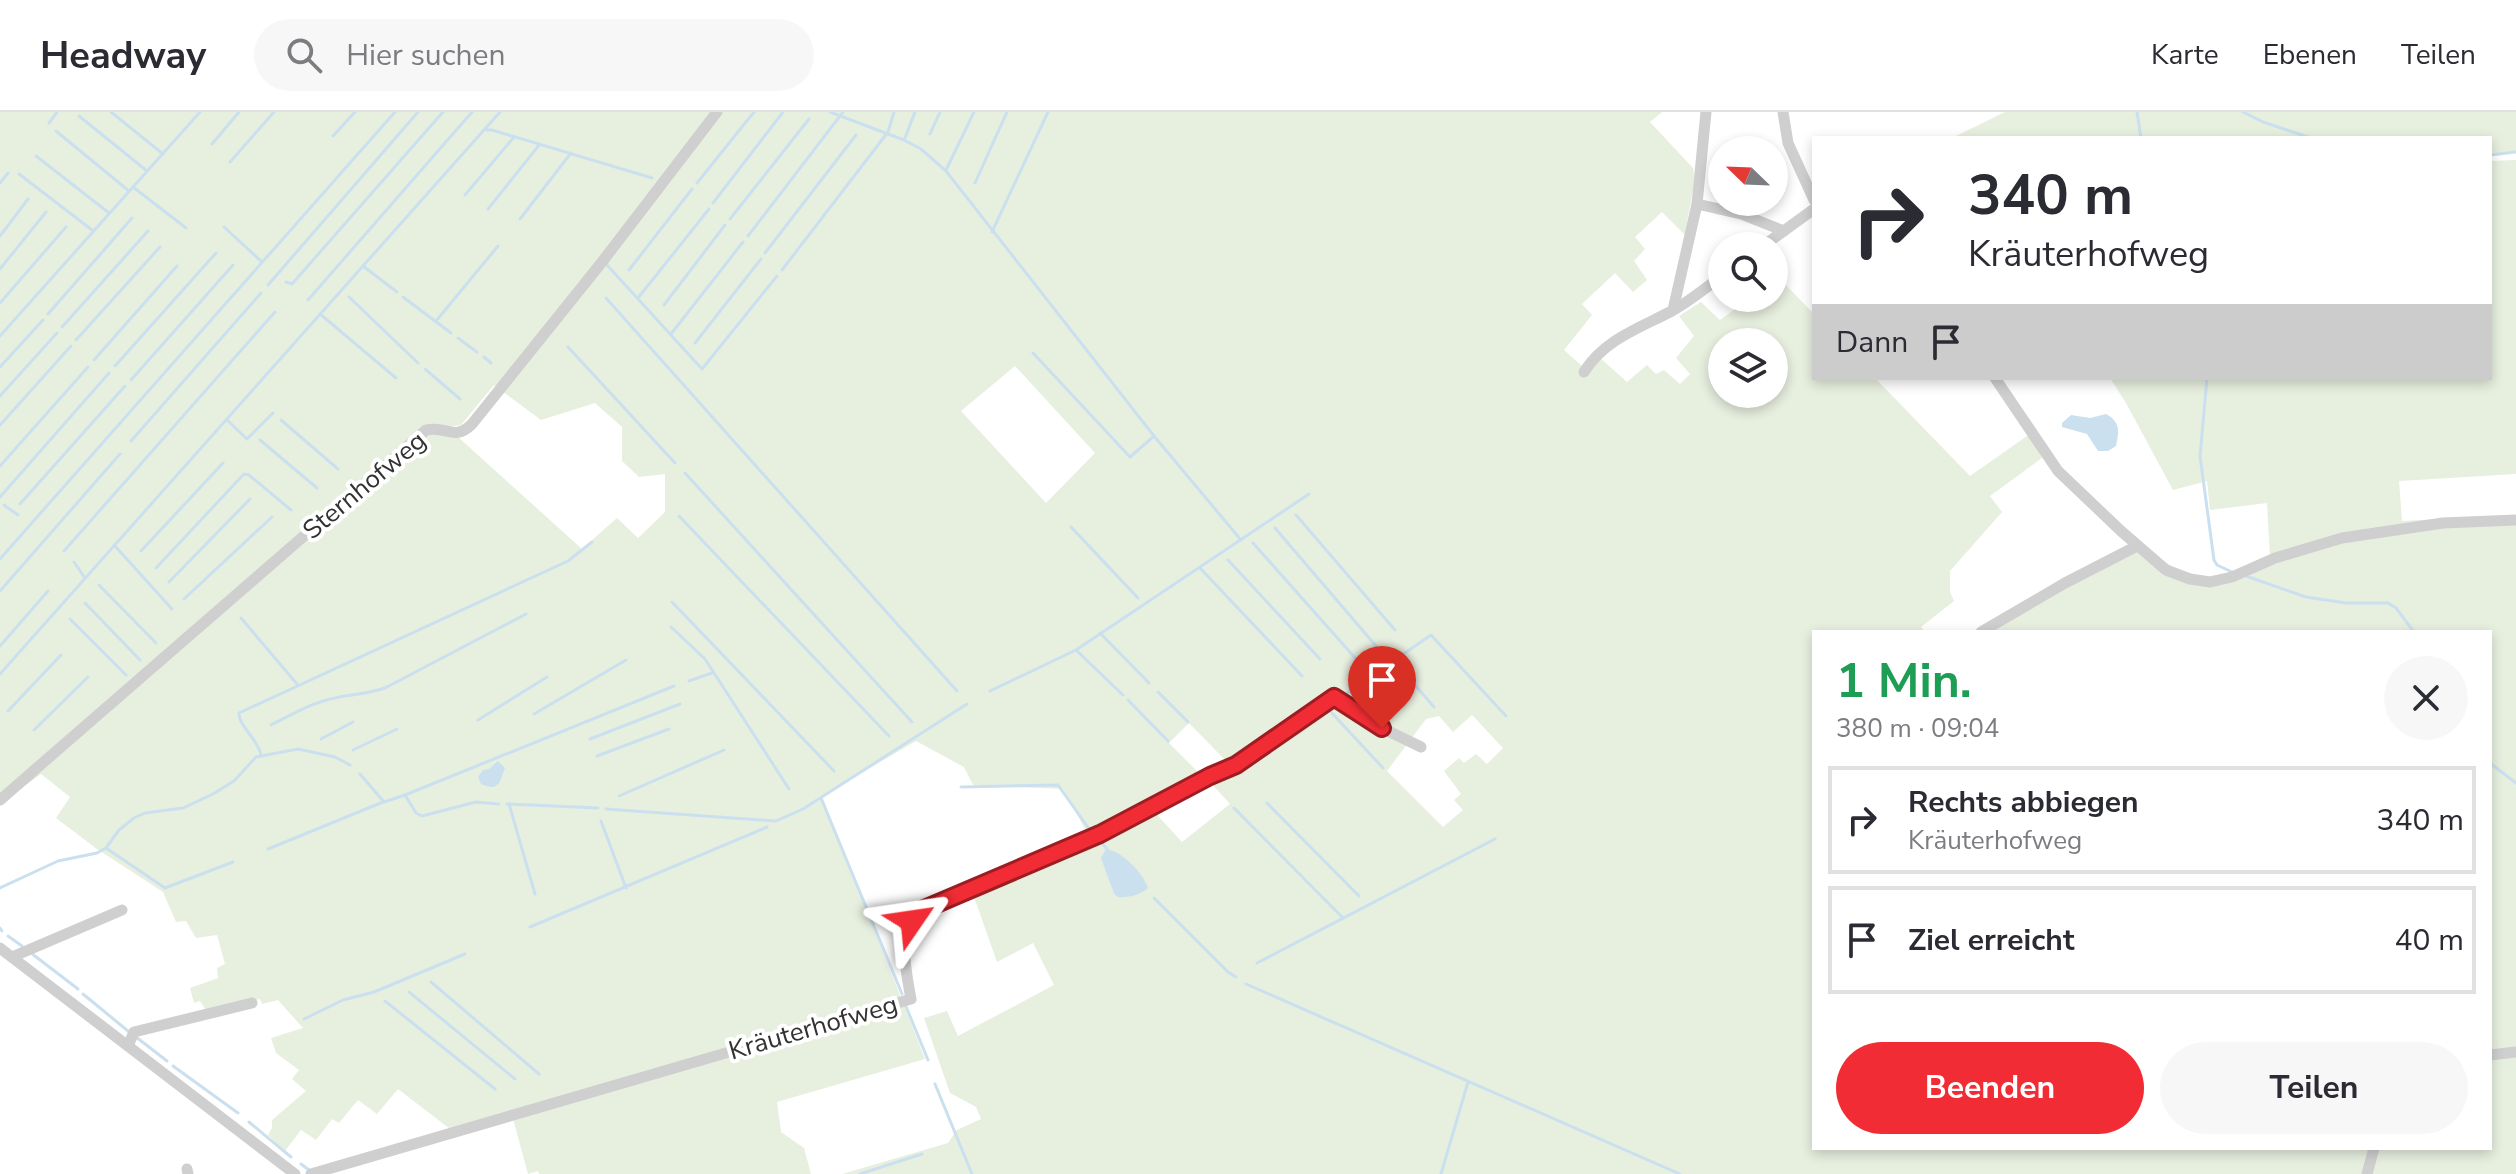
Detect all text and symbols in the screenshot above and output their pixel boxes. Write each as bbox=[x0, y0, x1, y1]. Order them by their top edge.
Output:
search box bbox=[254, 19, 814, 91]
text: Headway bbox=[40, 30, 206, 81]
icon: search bbox=[282, 33, 326, 77]
text: Hier suchen bbox=[346, 35, 506, 76]
text: Karte bbox=[2151, 36, 2219, 74]
text: Ebenen bbox=[2263, 36, 2357, 74]
text: Teilen bbox=[2401, 36, 2476, 74]
north arrow bbox=[1708, 136, 1788, 216]
map controls bbox=[1708, 136, 1788, 408]
text: 340 m bbox=[1968, 157, 2133, 234]
icon: right bbox=[1836, 168, 1940, 272]
text: Kräuterhofweg bbox=[1968, 230, 2209, 279]
button: search bbox=[1708, 232, 1788, 312]
icon: arrive bbox=[1924, 320, 1968, 364]
text: Dann bbox=[1836, 322, 1908, 363]
button: layers bbox=[1708, 328, 1788, 408]
street label: Sternhofweg bbox=[295, 423, 433, 547]
pin bbox=[1348, 646, 1416, 728]
text: 1 Min. bbox=[1836, 648, 1972, 714]
button: close bbox=[2384, 656, 2468, 740]
icon: arrive bbox=[1360, 658, 1404, 702]
text: 380 m · 09:04 bbox=[1836, 711, 1999, 746]
text: Rechts abbiegen bbox=[1908, 782, 2139, 823]
icon: right bbox=[1840, 798, 1884, 842]
text: 340 m bbox=[2377, 800, 2464, 841]
text: Kräuterhofweg bbox=[1908, 823, 2082, 858]
position arrow bbox=[870, 879, 954, 963]
icon: arrive bbox=[1840, 918, 1884, 962]
text: Ziel erreicht bbox=[1908, 920, 2074, 961]
text: 40 m bbox=[2395, 920, 2464, 961]
street label: Kräuterhofweg bbox=[725, 987, 902, 1068]
button: Beenden bbox=[1836, 1042, 2144, 1134]
button: Teilen bbox=[2160, 1042, 2468, 1134]

